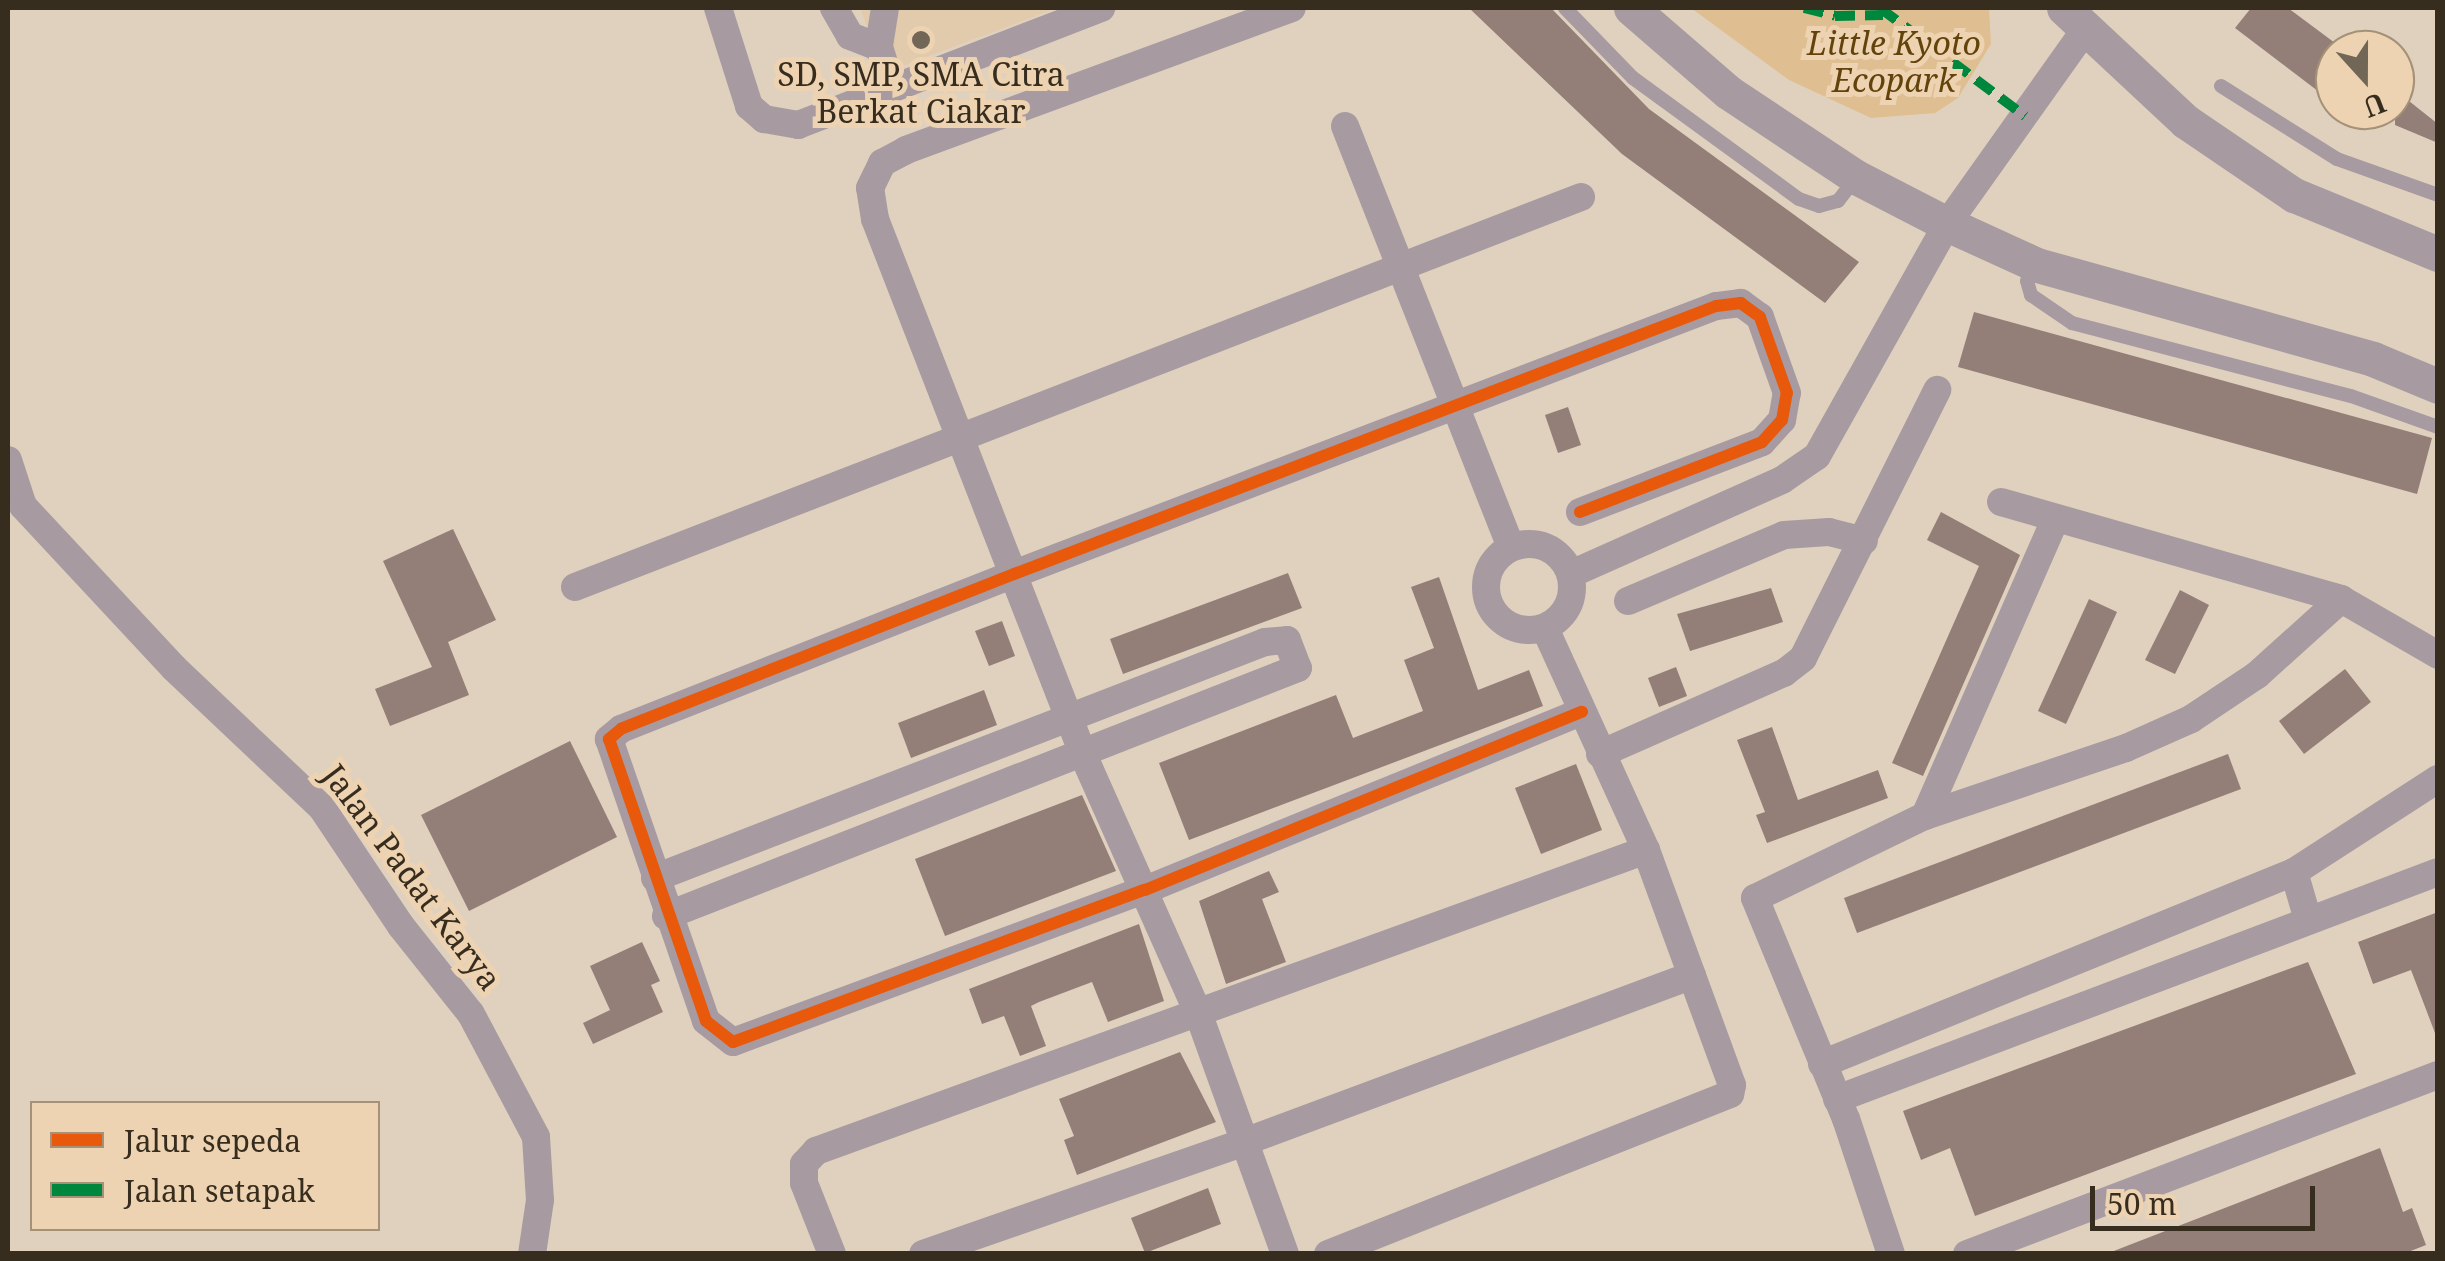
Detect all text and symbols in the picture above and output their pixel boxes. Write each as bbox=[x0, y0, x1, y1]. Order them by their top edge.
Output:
park label: Little Kyoto Ecopark bbox=[1807, 25, 1981, 100]
marker: SD, SMP, SMA Citra Berkat Ciakar bbox=[910, 29, 932, 51]
north arrow bbox=[2315, 30, 2415, 130]
place label: SD, SMP, SMA Citra Berkat Ciakar bbox=[777, 56, 1065, 131]
text: U bbox=[2358, 85, 2392, 128]
street label: Jalan Padat Karya bbox=[315, 757, 509, 997]
legend bbox=[30, 1101, 380, 1231]
text: Jalur sepeda bbox=[124, 1120, 301, 1161]
scale bar bbox=[2095, 1166, 2320, 1228]
text: Jalan setapak bbox=[124, 1170, 315, 1211]
text: 50 m bbox=[2107, 1183, 2177, 1224]

